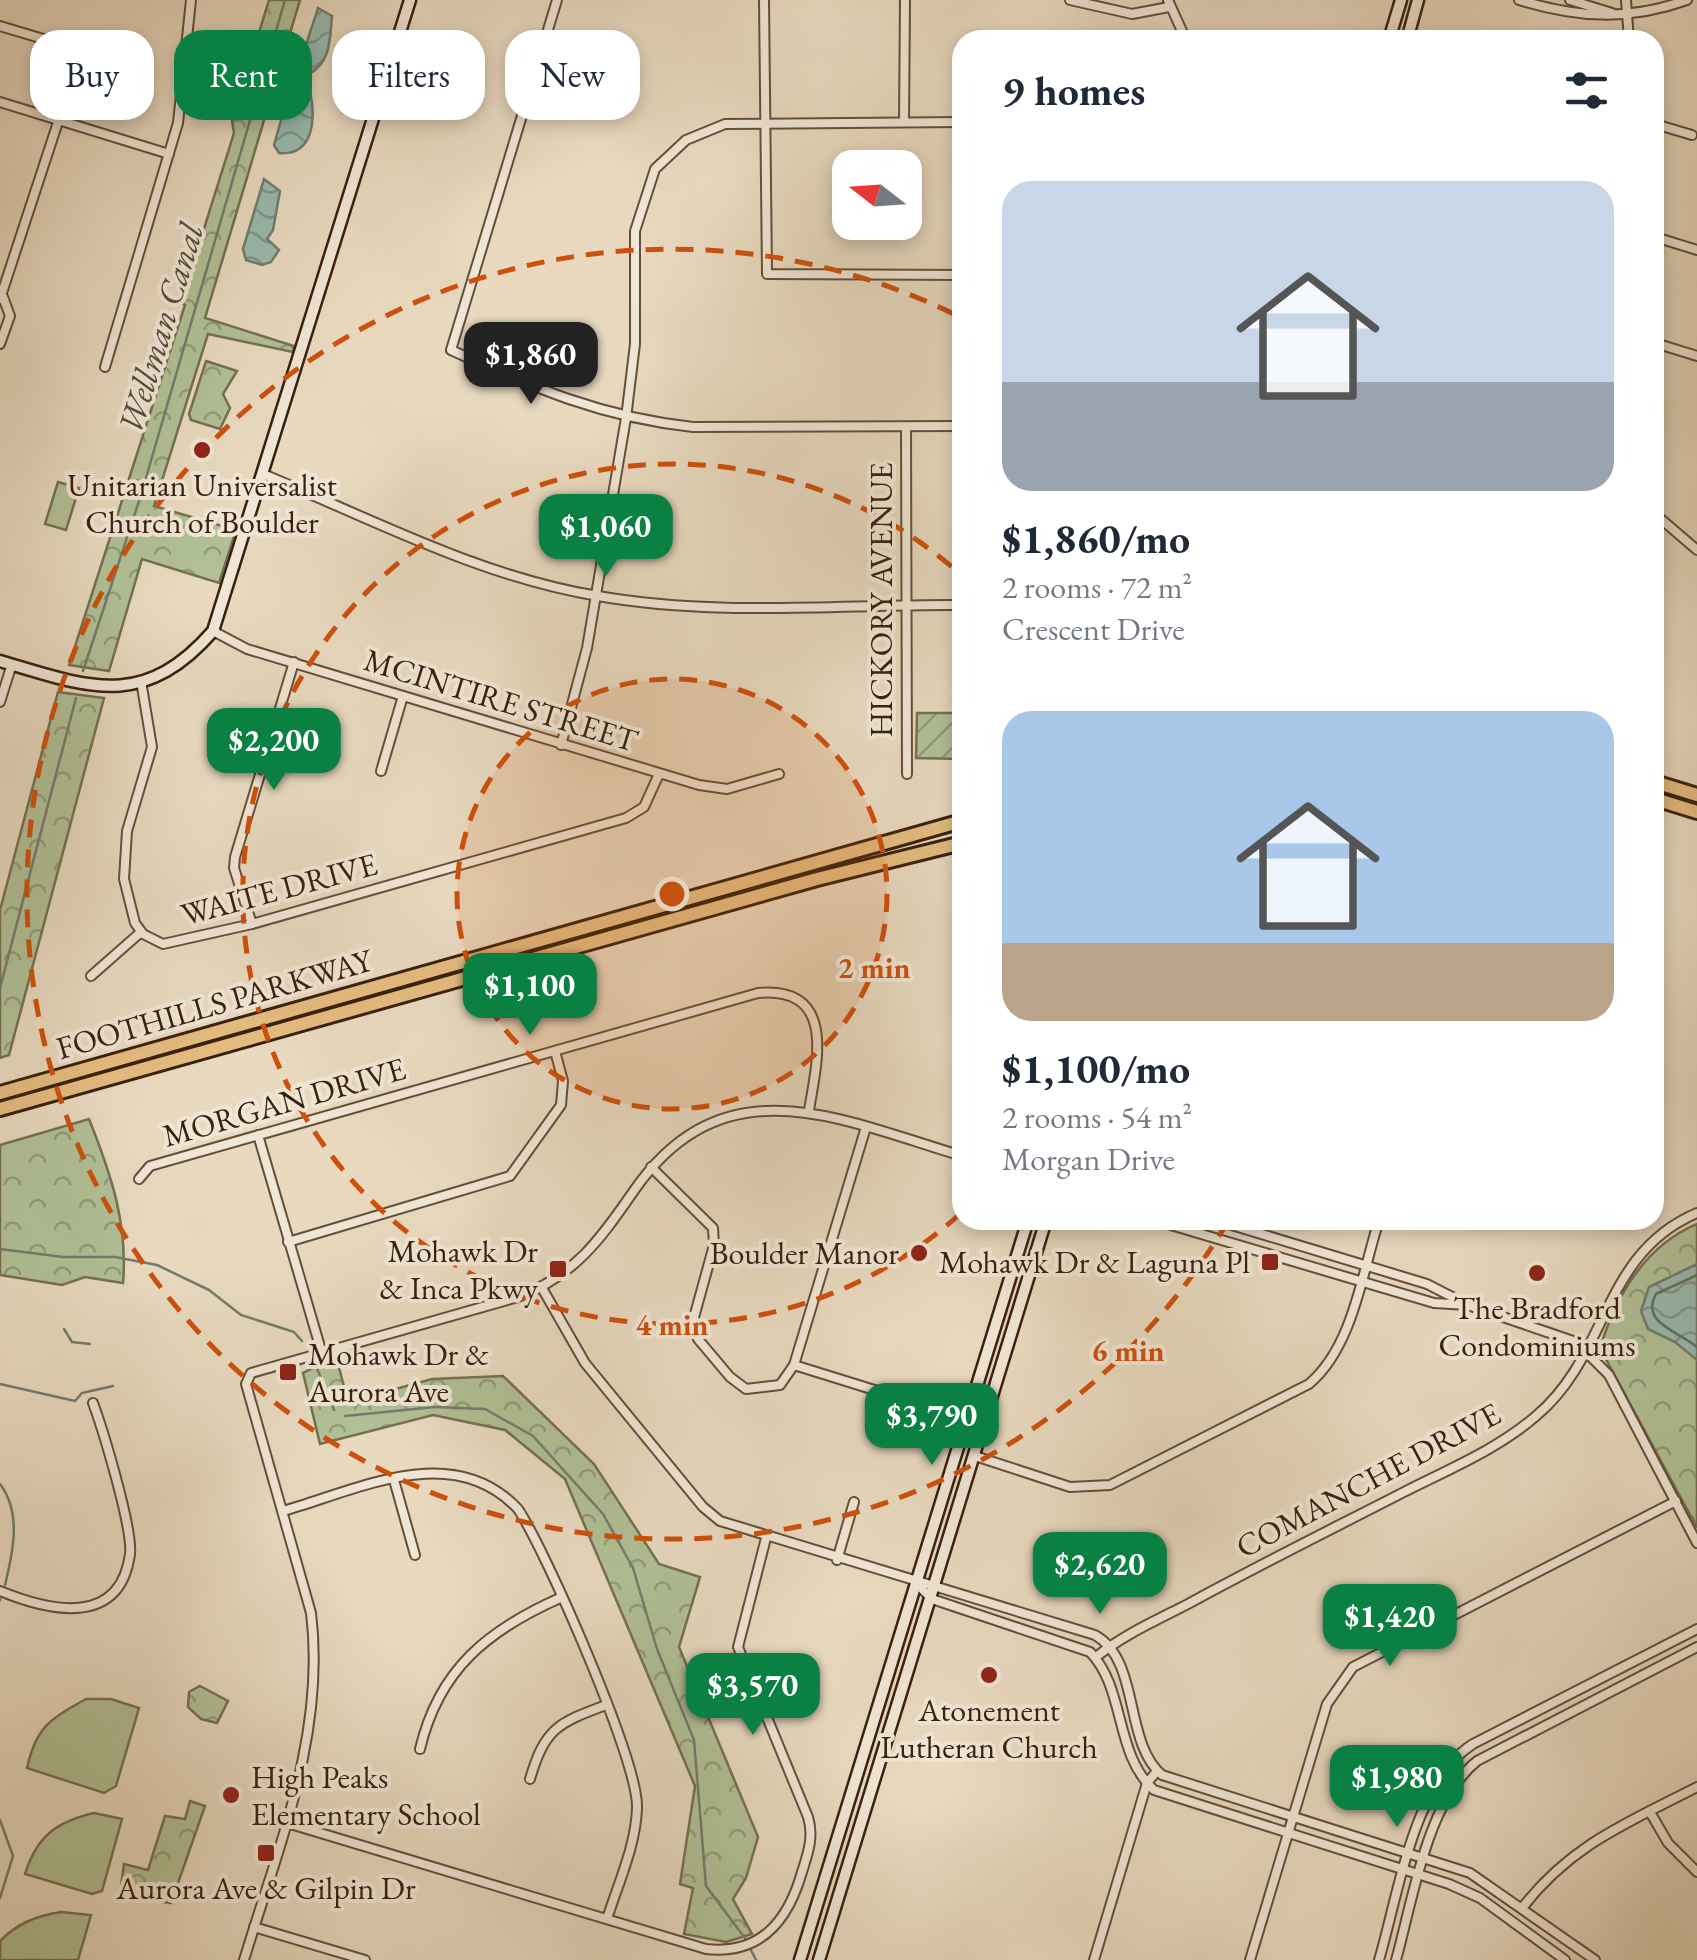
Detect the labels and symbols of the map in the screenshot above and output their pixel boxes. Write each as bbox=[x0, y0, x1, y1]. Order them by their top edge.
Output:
north arrow bbox=[832, 150, 922, 240]
water label: Wellman Canal bbox=[107, 217, 214, 438]
pin: $1,860 bbox=[450, 322, 612, 407]
marker: Unitarian Universalist Church of Boulder bbox=[191, 439, 213, 461]
street label: HICKORY AVENUE bbox=[860, 462, 902, 738]
place label: Unitarian Universalist Church of Boulder bbox=[67, 464, 337, 543]
pin: $1,060 bbox=[525, 494, 687, 579]
street label: MCINTIRE STREET bbox=[359, 638, 643, 762]
pin: $2,200 bbox=[193, 708, 355, 793]
street label: WAITE DRIVE bbox=[176, 843, 382, 935]
centre of rings bbox=[654, 876, 690, 912]
street label: FOOTHILLS PARKWAY bbox=[51, 938, 378, 1069]
text: 2 min bbox=[837, 948, 911, 987]
pin: $1,100 bbox=[449, 953, 611, 1038]
street label: MORGAN DRIVE bbox=[158, 1047, 410, 1157]
place label: Mohawk Dr & Inca Pkwy bbox=[379, 1230, 539, 1309]
place label: Boulder Manor bbox=[710, 1232, 899, 1274]
place label: Mohawk Dr & Laguna Pl bbox=[939, 1241, 1250, 1283]
marker: Boulder Manor bbox=[908, 1242, 930, 1264]
marker: Mohawk Dr & Laguna Pl bbox=[1259, 1251, 1281, 1273]
marker: Mohawk Dr & Inca Pkwy bbox=[547, 1258, 569, 1280]
marker: The Bradford Condominiums bbox=[1526, 1262, 1548, 1284]
place label: The Bradford Condominiums bbox=[1438, 1287, 1636, 1366]
text: 4 min bbox=[635, 1305, 709, 1344]
text: 6 min bbox=[1091, 1331, 1165, 1370]
place label: Mohawk Dr & Aurora Ave bbox=[307, 1333, 489, 1412]
marker: Mohawk Dr & Aurora Ave bbox=[277, 1361, 299, 1383]
pin: $3,790 bbox=[851, 1383, 1013, 1468]
street label: COMANCHE DRIVE bbox=[1228, 1392, 1508, 1568]
pin: $2,620 bbox=[1019, 1532, 1181, 1617]
pin: $1,420 bbox=[1309, 1584, 1471, 1669]
pin: $3,570 bbox=[672, 1653, 834, 1738]
marker: Atonement Lutheran Church bbox=[978, 1664, 1000, 1686]
place label: Atonement Lutheran Church bbox=[880, 1689, 1098, 1768]
pin: $1,980 bbox=[1316, 1745, 1478, 1830]
place label: High Peaks Elementary School bbox=[251, 1756, 481, 1835]
marker: High Peaks Elementary School bbox=[220, 1784, 242, 1806]
marker: Aurora Ave & Gilpin Dr bbox=[255, 1842, 277, 1864]
place label: Aurora Ave & Gilpin Dr bbox=[115, 1867, 416, 1909]

